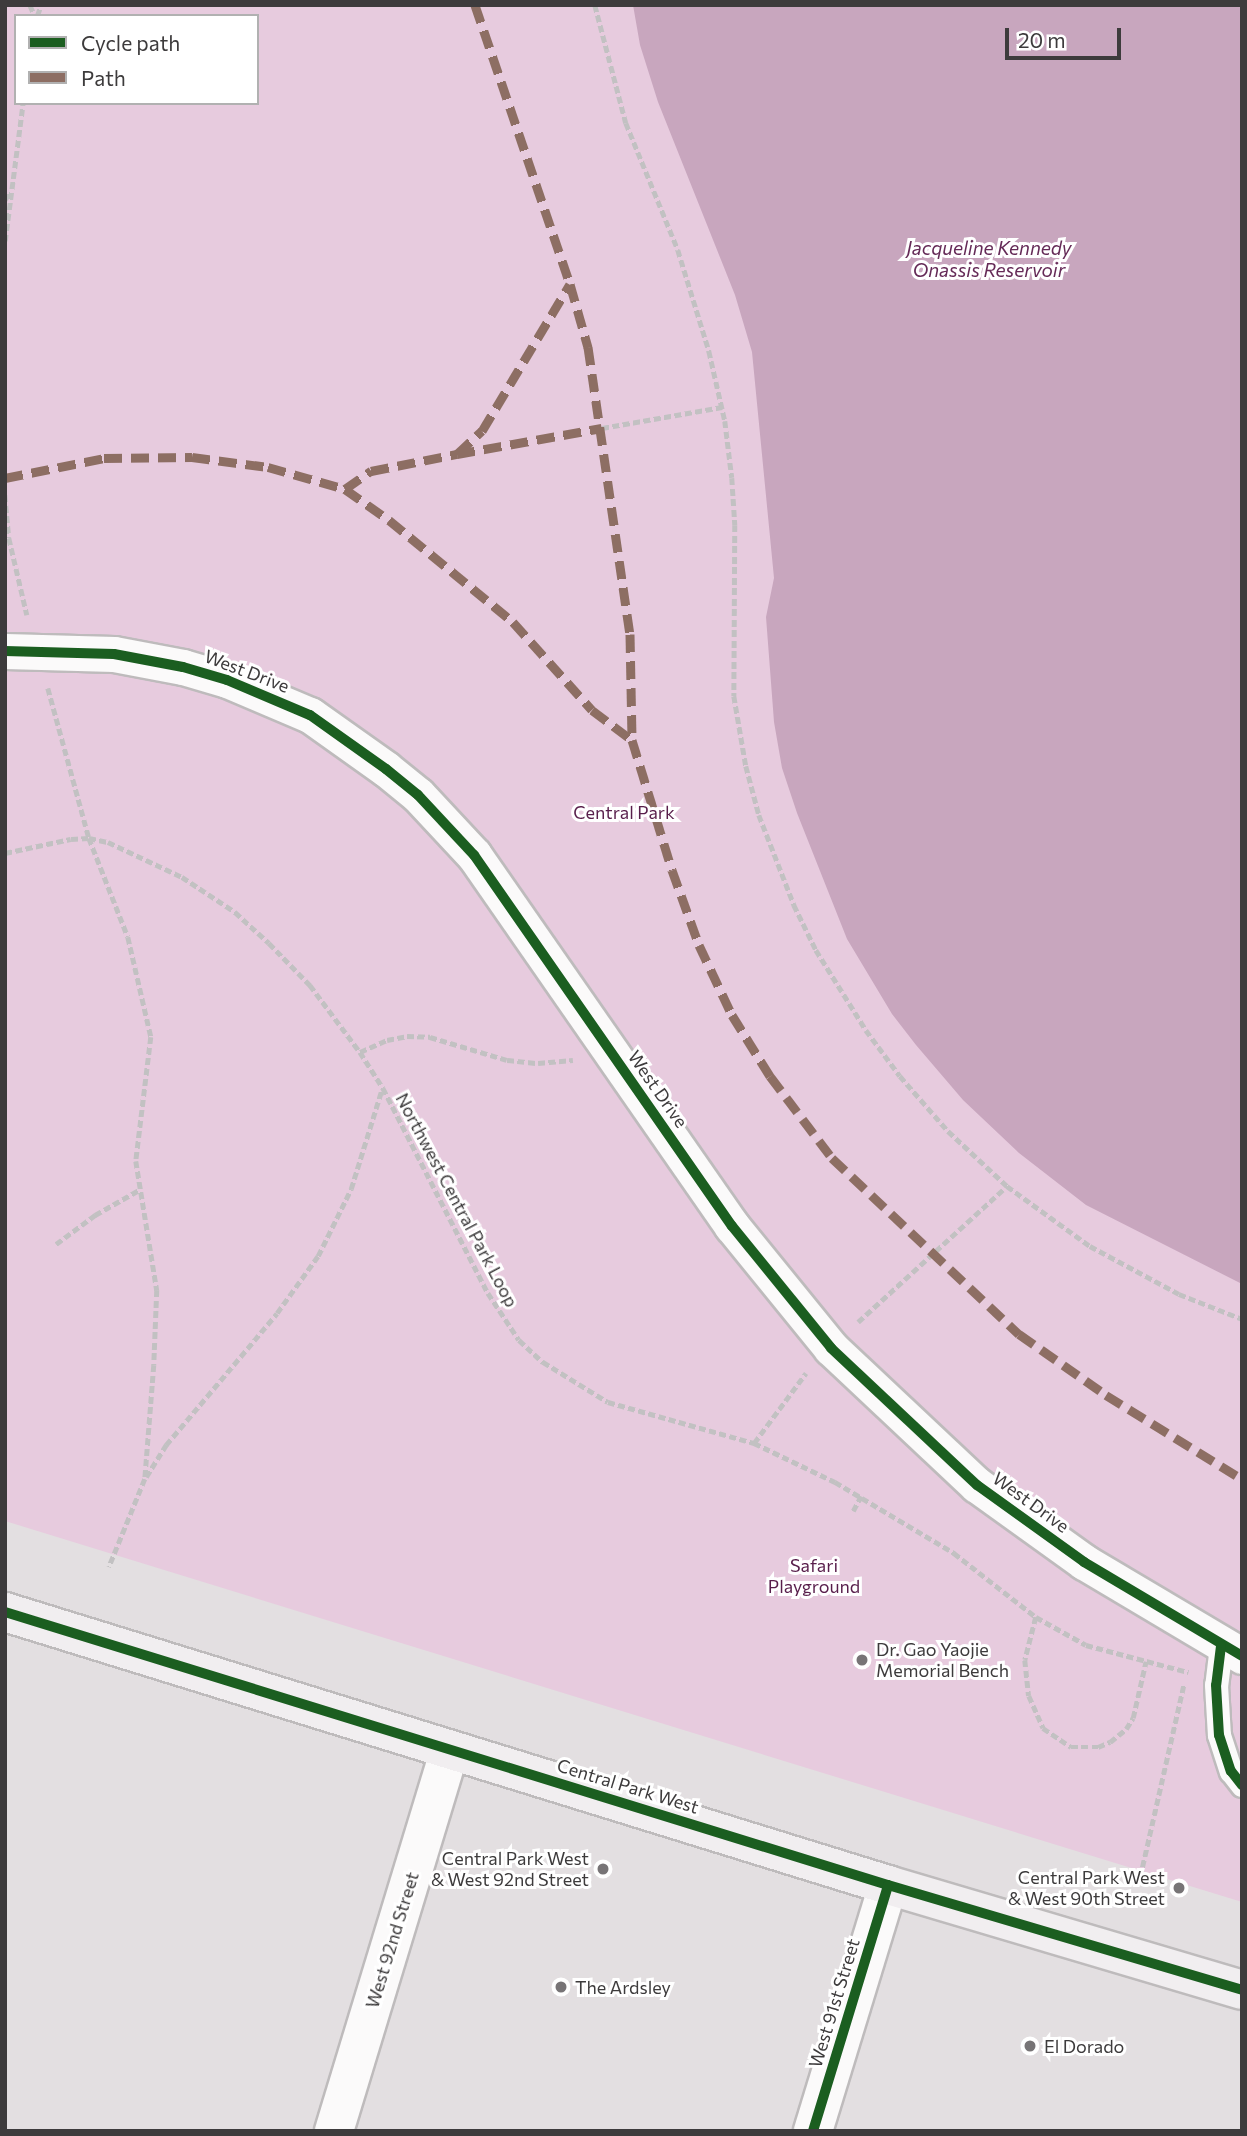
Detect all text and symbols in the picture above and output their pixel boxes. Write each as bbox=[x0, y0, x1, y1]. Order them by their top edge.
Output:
legend bbox=[14, 14, 259, 105]
scale bar bbox=[1009, 14, 1124, 58]
text: 20 m bbox=[1018, 27, 1066, 52]
text: Cycle path bbox=[81, 30, 180, 55]
text: Path bbox=[81, 65, 126, 90]
water label: Jacqueline Kennedy Onassis Reservoir bbox=[906, 237, 1072, 281]
street label: West Drive bbox=[202, 645, 292, 697]
park label: Central Park bbox=[573, 801, 675, 823]
street label: West Drive bbox=[624, 1046, 692, 1132]
street label: Northwest Central Park Loop bbox=[391, 1089, 523, 1311]
street label: West Drive bbox=[989, 1467, 1073, 1537]
park label: Safari Playground bbox=[768, 1555, 860, 1598]
place label: Dr. Gao Yaojie Memorial Bench bbox=[876, 1639, 1009, 1682]
marker: Dr. Gao Yaojie Memorial Bench bbox=[854, 1652, 870, 1668]
street label: Central Park West bbox=[554, 1754, 702, 1818]
place label: Central Park West & West 92nd Street bbox=[431, 1848, 589, 1890]
marker: Central Park West & West 92nd Street bbox=[595, 1861, 611, 1877]
place label: Central Park West & West 90th Street bbox=[1008, 1867, 1165, 1910]
street label: West 92nd Street bbox=[361, 1869, 423, 2011]
marker: Central Park West & West 90th Street bbox=[1171, 1880, 1187, 1896]
street label: West 91st Street bbox=[804, 1936, 864, 2070]
place label: The Ardsley bbox=[575, 1976, 671, 1998]
marker: The Ardsley bbox=[553, 1979, 569, 1995]
place label: El Dorado bbox=[1044, 2035, 1124, 2057]
marker: El Dorado bbox=[1022, 2038, 1038, 2054]

